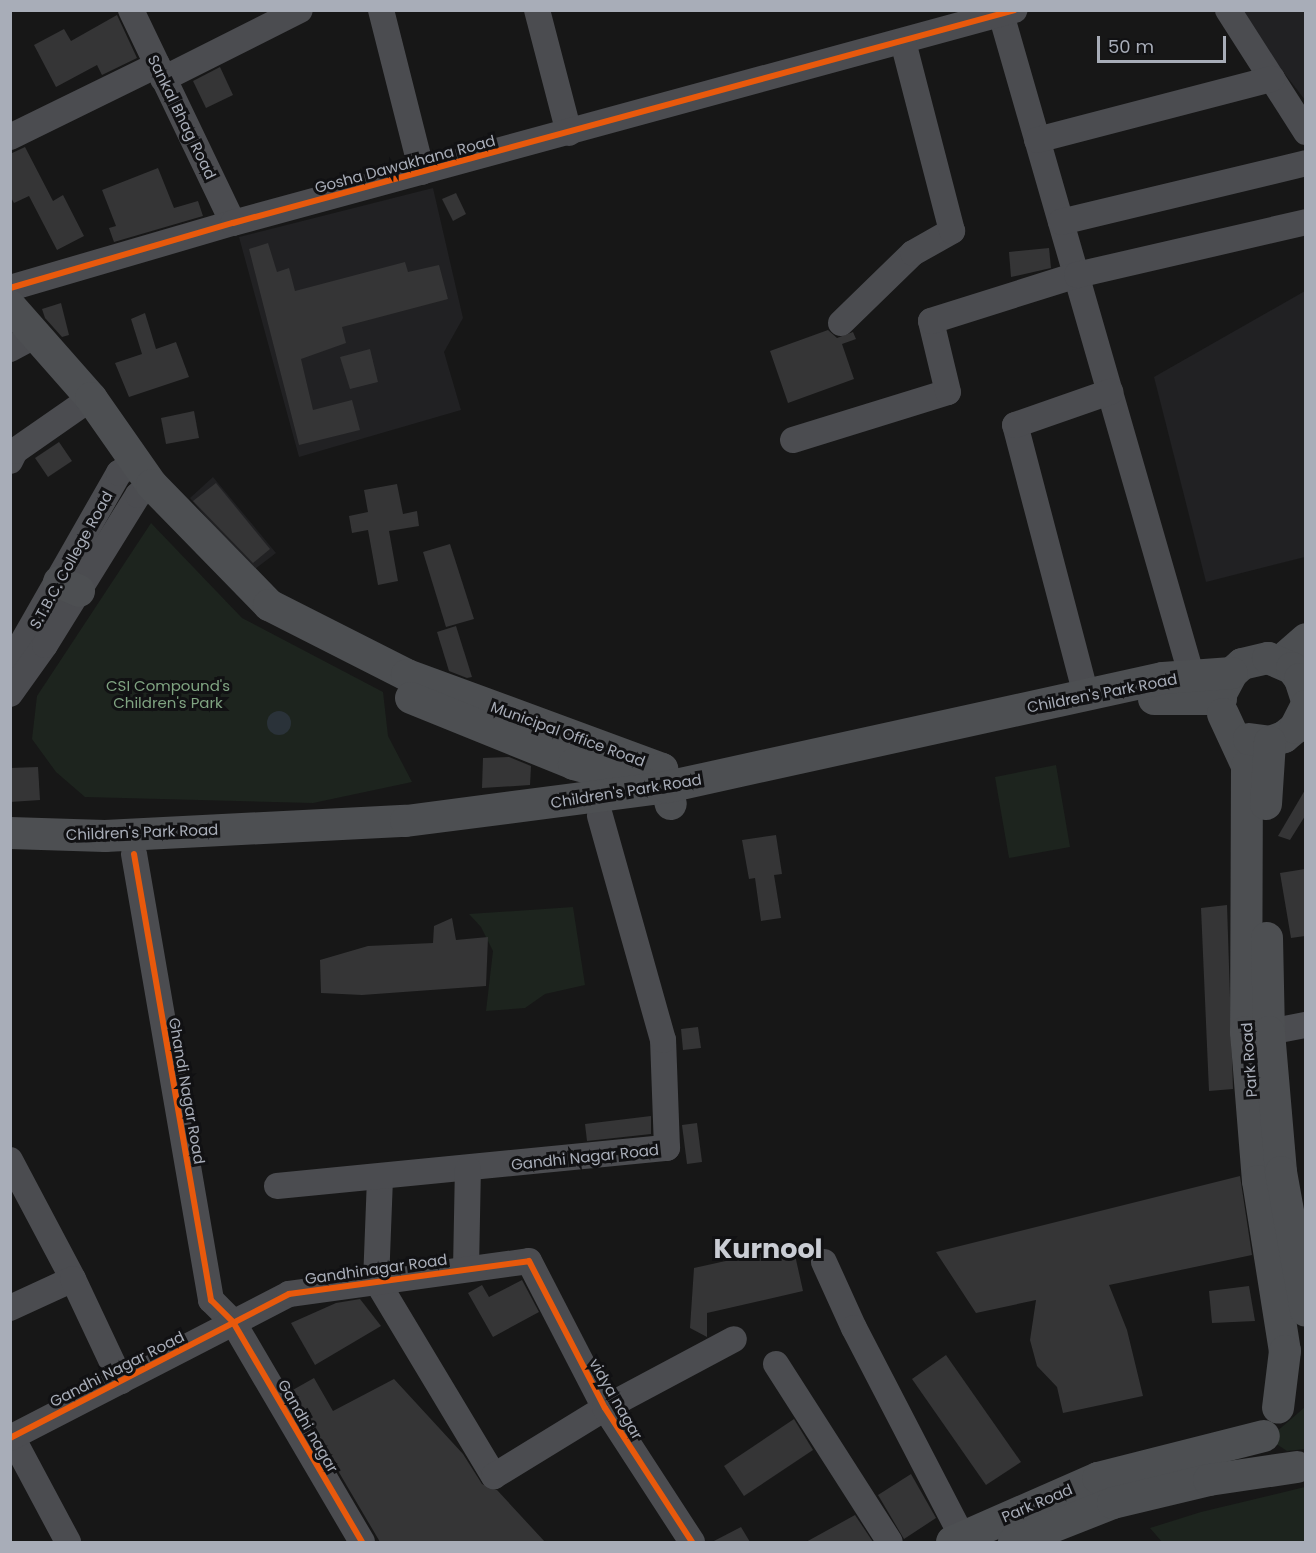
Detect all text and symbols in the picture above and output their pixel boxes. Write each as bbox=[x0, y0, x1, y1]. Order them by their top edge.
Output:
scale bar bbox=[1100, 24, 1229, 62]
text: 50 m bbox=[1108, 34, 1154, 59]
street label: Sankal Bhag Road bbox=[144, 52, 220, 182]
street label: Gosha Dawakhana Road bbox=[313, 131, 497, 197]
street label: S.T.B.C. College Road bbox=[26, 488, 116, 632]
street label: Children's Park Road bbox=[1025, 670, 1179, 716]
park label: CSI Compound's Children's Park bbox=[106, 676, 230, 711]
street label: Municipal Office Road bbox=[488, 698, 648, 770]
street label: Children's Park Road bbox=[549, 770, 703, 812]
street label: Children's Park Road bbox=[65, 820, 219, 844]
street label: Ghandi Nagar Road bbox=[165, 1016, 209, 1166]
street label: Park Road bbox=[1237, 1022, 1261, 1098]
street label: Gandhi Nagar Road bbox=[510, 1140, 660, 1174]
district label: Kurnool bbox=[713, 1233, 823, 1265]
street label: Gandhinagar Road bbox=[304, 1250, 448, 1288]
street label: Gandhi Nagar Road bbox=[47, 1327, 187, 1411]
street label: vidya nagar bbox=[586, 1355, 646, 1443]
street label: Gandhi nagar bbox=[274, 1376, 342, 1476]
street label: Park Road bbox=[999, 1480, 1075, 1526]

